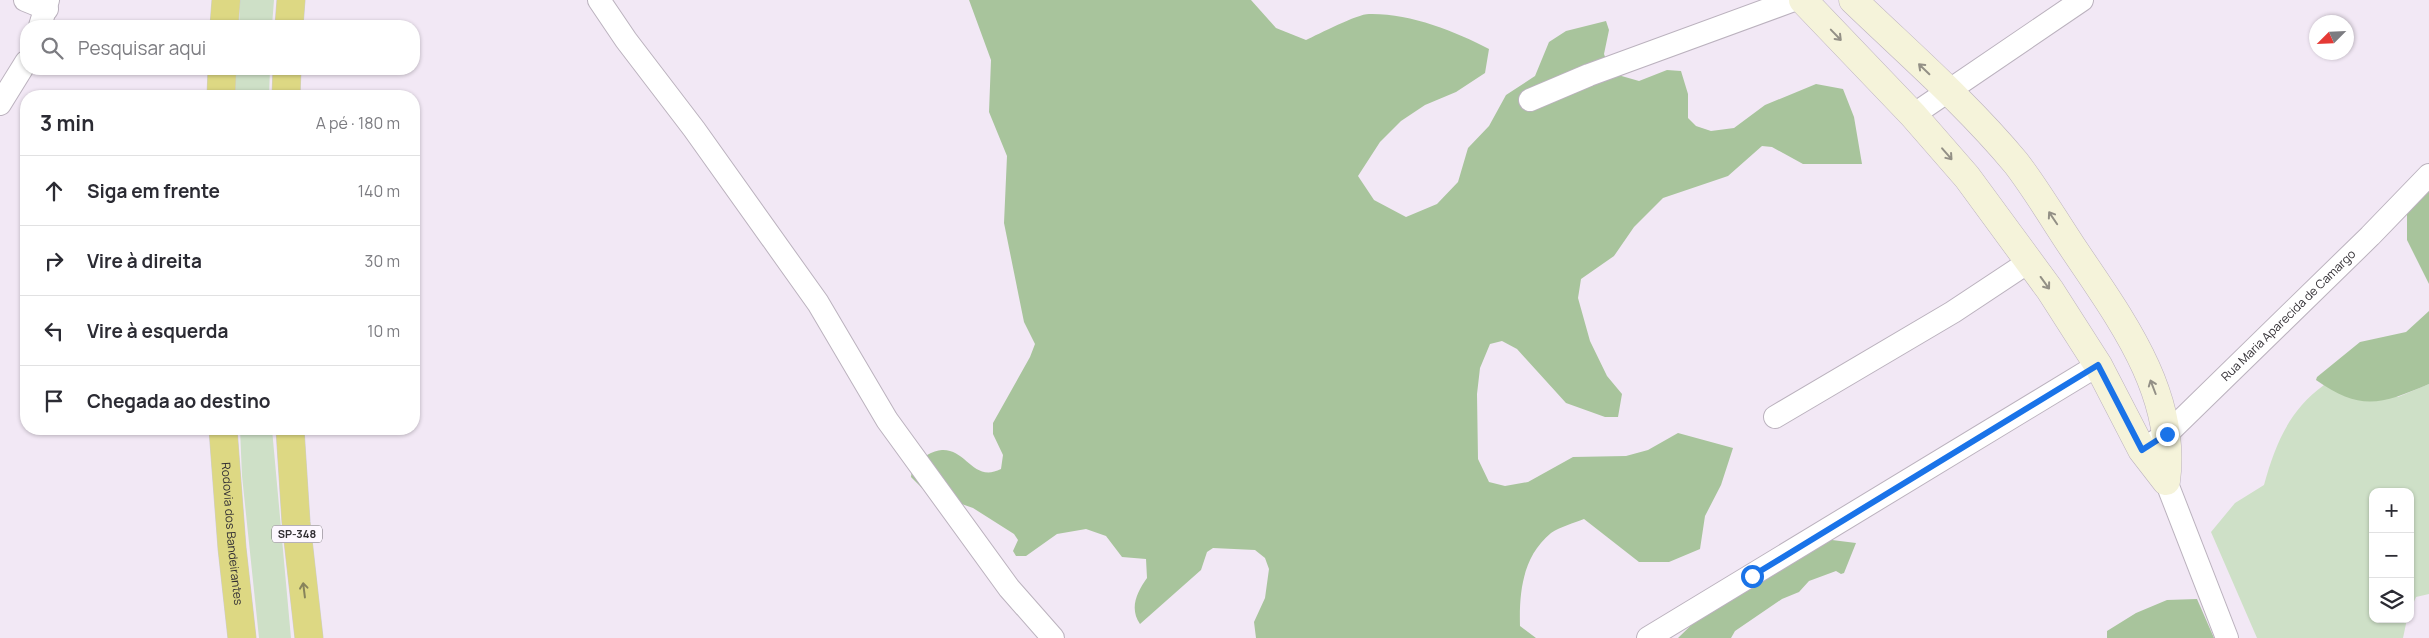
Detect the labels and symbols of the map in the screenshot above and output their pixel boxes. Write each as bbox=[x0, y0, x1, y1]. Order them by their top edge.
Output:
north arrow bbox=[2309, 15, 2354, 60]
one-way arrow bbox=[1830, 29, 1843, 41]
one-way arrow bbox=[1918, 63, 1931, 75]
one-way arrow bbox=[1941, 147, 1952, 160]
one-way arrow bbox=[2047, 211, 2058, 225]
street label: Rua Maria Aparecida de Camargo bbox=[2217, 246, 2359, 385]
one-way arrow bbox=[2040, 276, 2050, 290]
one-way arrow bbox=[2148, 380, 2158, 395]
route end bbox=[2156, 423, 2179, 446]
street label: Rodovia dos Bandeirantes bbox=[218, 461, 247, 606]
road number: SP-348 bbox=[272, 526, 322, 542]
route start bbox=[1741, 565, 1764, 588]
one-way arrow bbox=[299, 582, 309, 598]

